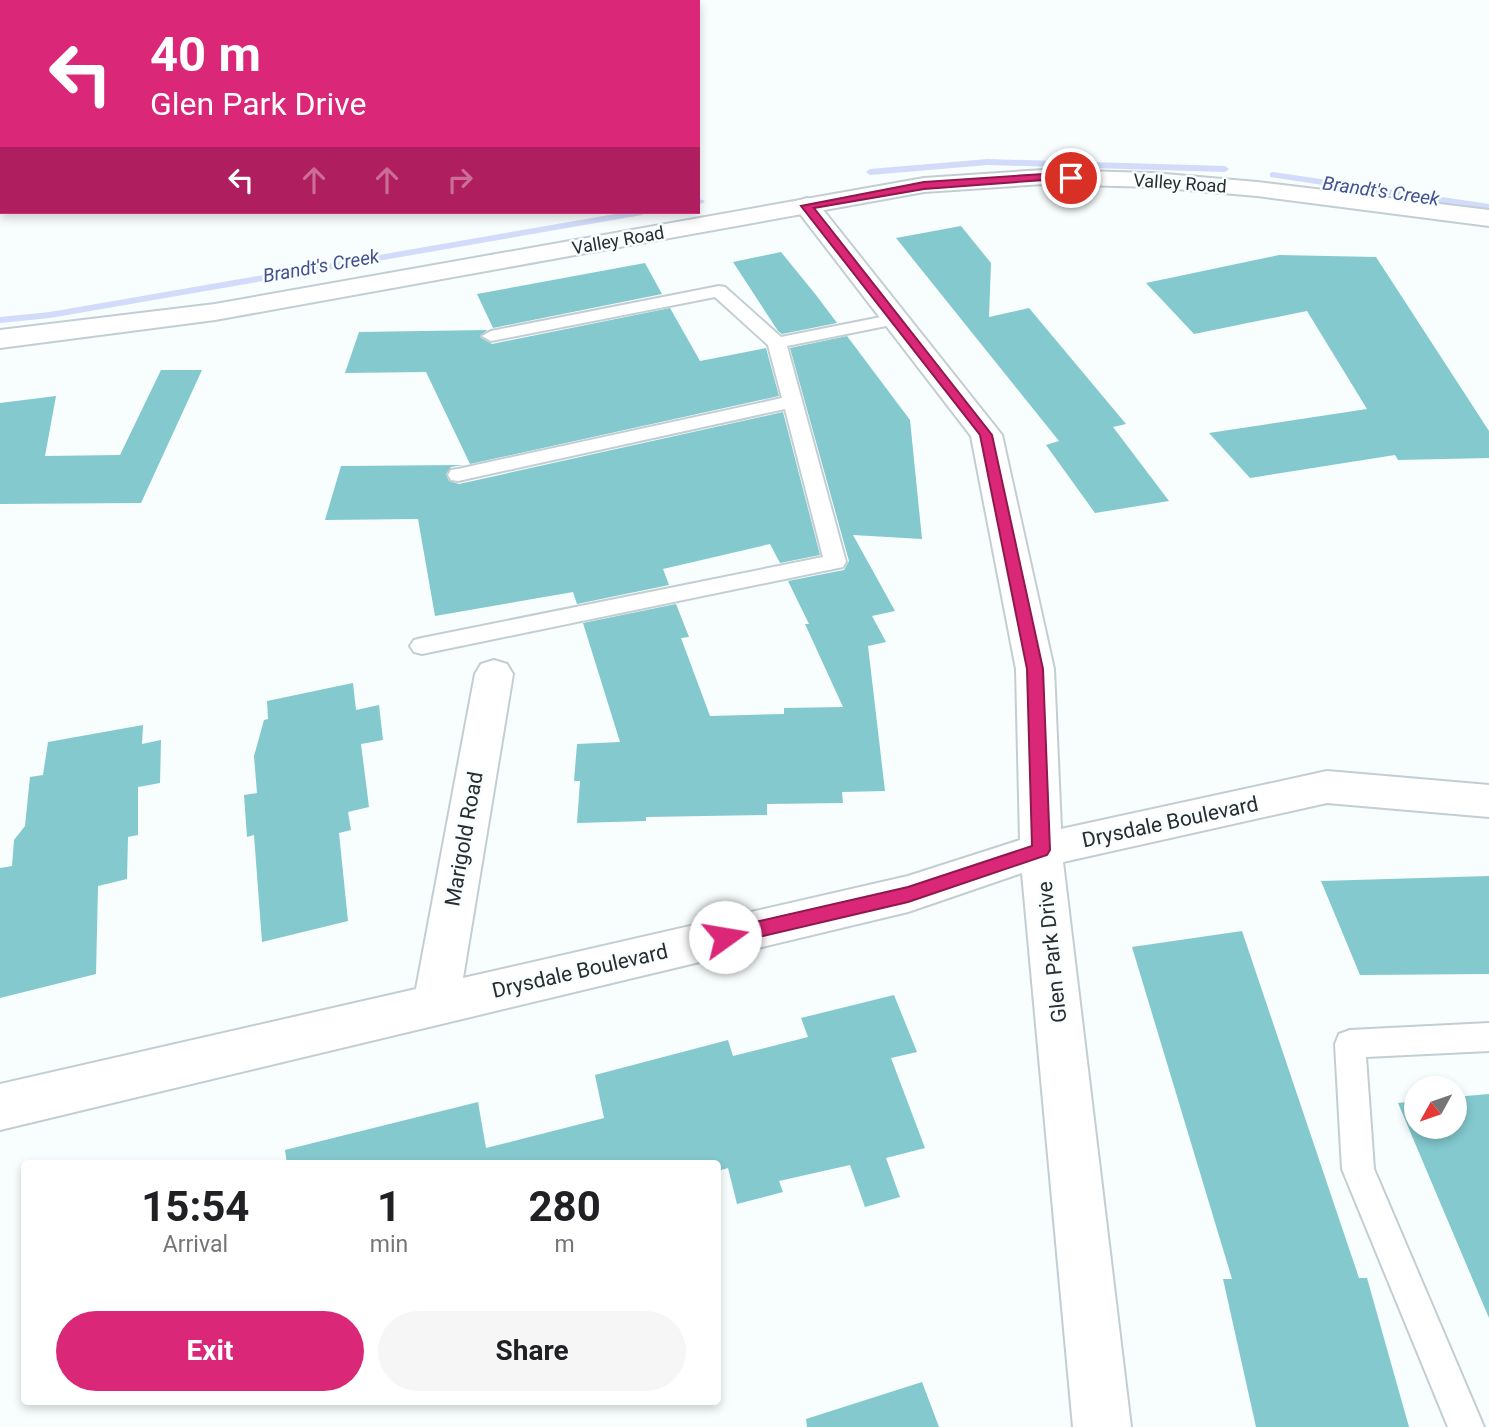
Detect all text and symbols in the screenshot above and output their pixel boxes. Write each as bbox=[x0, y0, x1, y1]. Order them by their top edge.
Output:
text: 40 m bbox=[150, 26, 261, 83]
icon: left bbox=[35, 28, 126, 119]
text: Glen Park Drive bbox=[150, 85, 366, 123]
pin bbox=[1041, 148, 1101, 208]
icon: arrive bbox=[1052, 159, 1090, 197]
icon: left bbox=[222, 161, 260, 199]
icon: ahead bbox=[295, 161, 333, 199]
icon: ahead bbox=[368, 161, 406, 199]
icon: right bbox=[441, 161, 479, 199]
street label: Valley Road bbox=[1133, 169, 1227, 197]
water label: Brandt's Creek bbox=[1321, 171, 1441, 211]
street label: Valley Road bbox=[570, 222, 666, 258]
water label: Brandt's Creek bbox=[261, 244, 382, 288]
street label: Marigold Road bbox=[440, 770, 488, 908]
street label: Drysdale Boulevard bbox=[1080, 792, 1260, 852]
street label: Glen Park Drive bbox=[1033, 880, 1071, 1024]
position arrow bbox=[688, 900, 762, 974]
street label: Drysdale Boulevard bbox=[490, 939, 670, 1003]
north arrow bbox=[1404, 1076, 1466, 1139]
map controls bbox=[1404, 1076, 1467, 1139]
text: 15:54 bbox=[141, 1182, 249, 1231]
text: 1 bbox=[377, 1182, 401, 1231]
text: 280 bbox=[528, 1182, 601, 1231]
text: Arrival bbox=[163, 1231, 228, 1258]
text: min bbox=[370, 1231, 408, 1258]
text: m bbox=[555, 1231, 575, 1258]
button: Exit bbox=[56, 1311, 364, 1391]
button: Share bbox=[378, 1311, 686, 1391]

